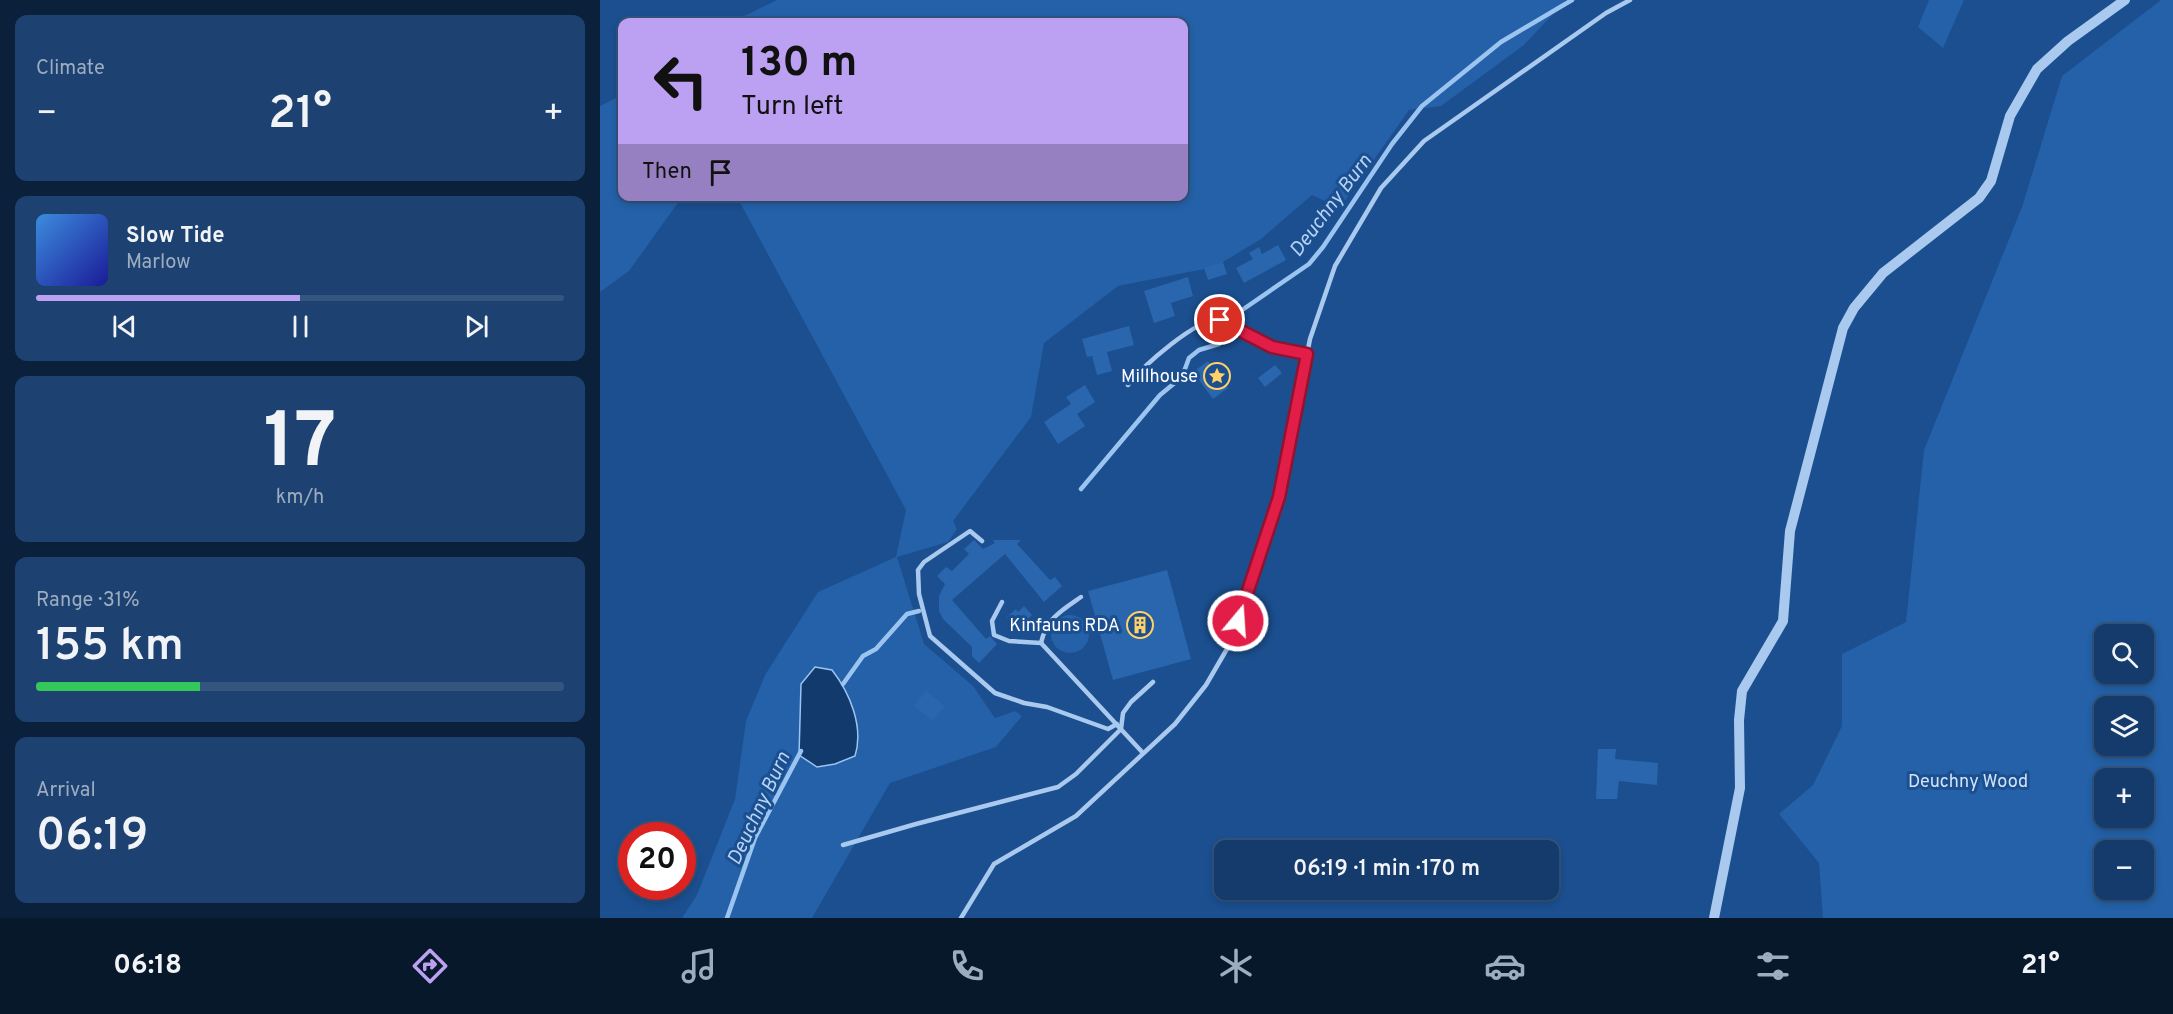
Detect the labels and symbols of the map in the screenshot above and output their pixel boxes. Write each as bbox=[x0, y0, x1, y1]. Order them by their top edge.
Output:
water label: Deuchny Burn bbox=[1284, 150, 1379, 263]
pin bbox=[1194, 294, 1245, 345]
place icon: Millhouse bbox=[1202, 361, 1232, 391]
place label: Millhouse bbox=[1121, 366, 1198, 389]
position arrow bbox=[1206, 589, 1270, 653]
building icon: Kinfauns RDA bbox=[1125, 610, 1155, 640]
place label: Kinfauns RDA bbox=[1009, 615, 1120, 638]
water label: Deuchny Burn bbox=[722, 748, 797, 870]
park label: Deuchny Wood bbox=[1908, 771, 2028, 794]
speed limit sign: 20 bbox=[618, 822, 696, 900]

